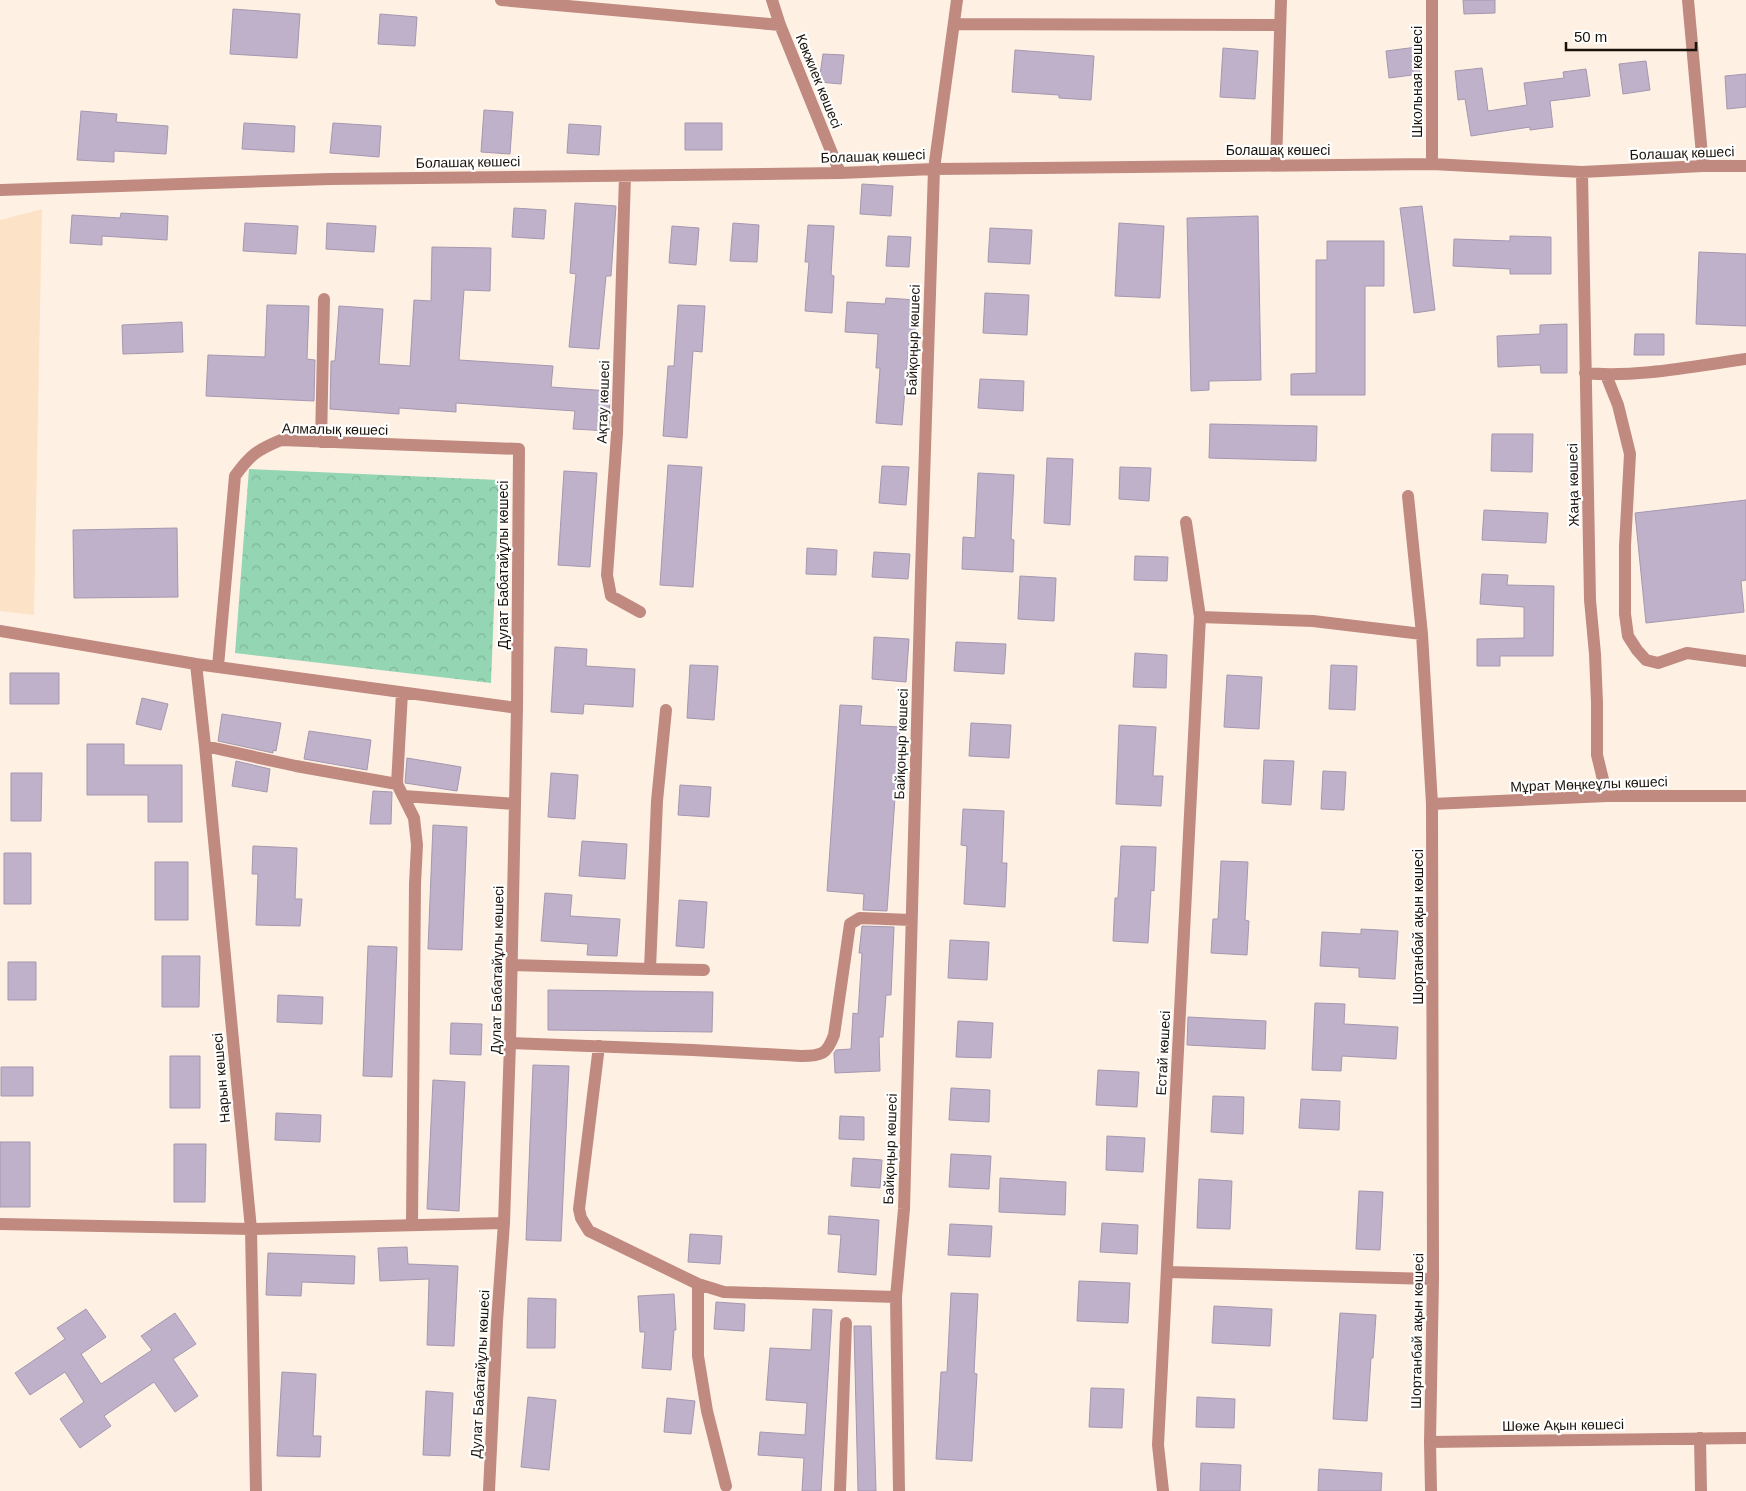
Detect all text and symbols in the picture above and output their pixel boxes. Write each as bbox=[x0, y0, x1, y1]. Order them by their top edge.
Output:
scale bar bbox=[1566, 20, 1696, 52]
street label: Школьная көшесі bbox=[1409, 26, 1425, 138]
text: 50 m bbox=[1574, 28, 1607, 45]
street label: Көкжиек көшесі bbox=[793, 32, 845, 130]
street label: Болашақ көшесі bbox=[1226, 142, 1330, 158]
street label: Болашақ көшесі bbox=[1629, 143, 1735, 163]
street label: Болашақ көшесі bbox=[820, 146, 926, 166]
street label: Болашақ көшесі bbox=[416, 153, 520, 171]
street label: Байқоңыр көшесі bbox=[903, 284, 923, 396]
street label: Ақтау көшесі bbox=[594, 360, 612, 444]
street label: Алмалық көшесі bbox=[282, 420, 388, 438]
street label: Жаңа көшесі bbox=[1564, 443, 1582, 527]
street label: Дулат Бабатайұлы көшесі bbox=[495, 481, 511, 649]
street label: Байқоңыр көшесі bbox=[891, 688, 911, 800]
street label: Мұрат Мөңкеұлы көшесі bbox=[1510, 773, 1668, 795]
street label: Шортанбай ақын көшесі bbox=[1410, 849, 1426, 1005]
street label: Дулат Бабатайұлы көшесі bbox=[488, 886, 506, 1054]
street label: Естай көшесі bbox=[1153, 1010, 1173, 1096]
street label: Нарын көшесі bbox=[209, 1032, 233, 1124]
street label: Байқоңыр көшесі bbox=[880, 1093, 900, 1205]
street label: Шортанбай ақын көшесі bbox=[1408, 1253, 1426, 1409]
street label: Дулат Бабатайұлы көшесі bbox=[468, 1289, 492, 1459]
street label: Шөже Ақын көшесі bbox=[1502, 1416, 1624, 1434]

